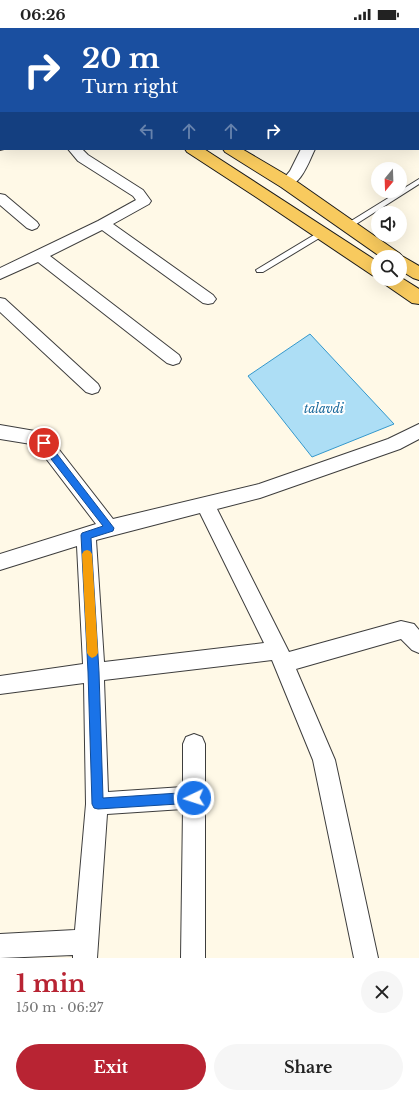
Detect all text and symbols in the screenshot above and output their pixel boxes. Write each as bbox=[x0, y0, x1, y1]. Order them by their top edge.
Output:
text: 06:26 bbox=[20, 5, 66, 24]
text: 20 m bbox=[82, 41, 160, 76]
icon: right bbox=[16, 44, 68, 96]
text: Turn right bbox=[82, 76, 178, 98]
icon: left bbox=[136, 120, 158, 142]
icon: ahead bbox=[178, 120, 200, 142]
icon: ahead bbox=[220, 120, 242, 142]
icon: right bbox=[262, 120, 284, 142]
north arrow bbox=[371, 162, 407, 198]
map controls bbox=[371, 162, 407, 286]
button: sound bbox=[371, 206, 407, 242]
button: search bbox=[371, 250, 407, 286]
water label: talavdi bbox=[304, 401, 345, 416]
pin bbox=[27, 426, 61, 460]
icon: arrive bbox=[33, 432, 55, 454]
position arrow bbox=[173, 777, 215, 819]
text: 1 min bbox=[16, 969, 86, 998]
button: close bbox=[361, 971, 403, 1013]
text: 150 m · 06:27 bbox=[16, 999, 103, 1016]
button: Exit bbox=[16, 1044, 206, 1090]
button: Share bbox=[214, 1044, 403, 1090]

